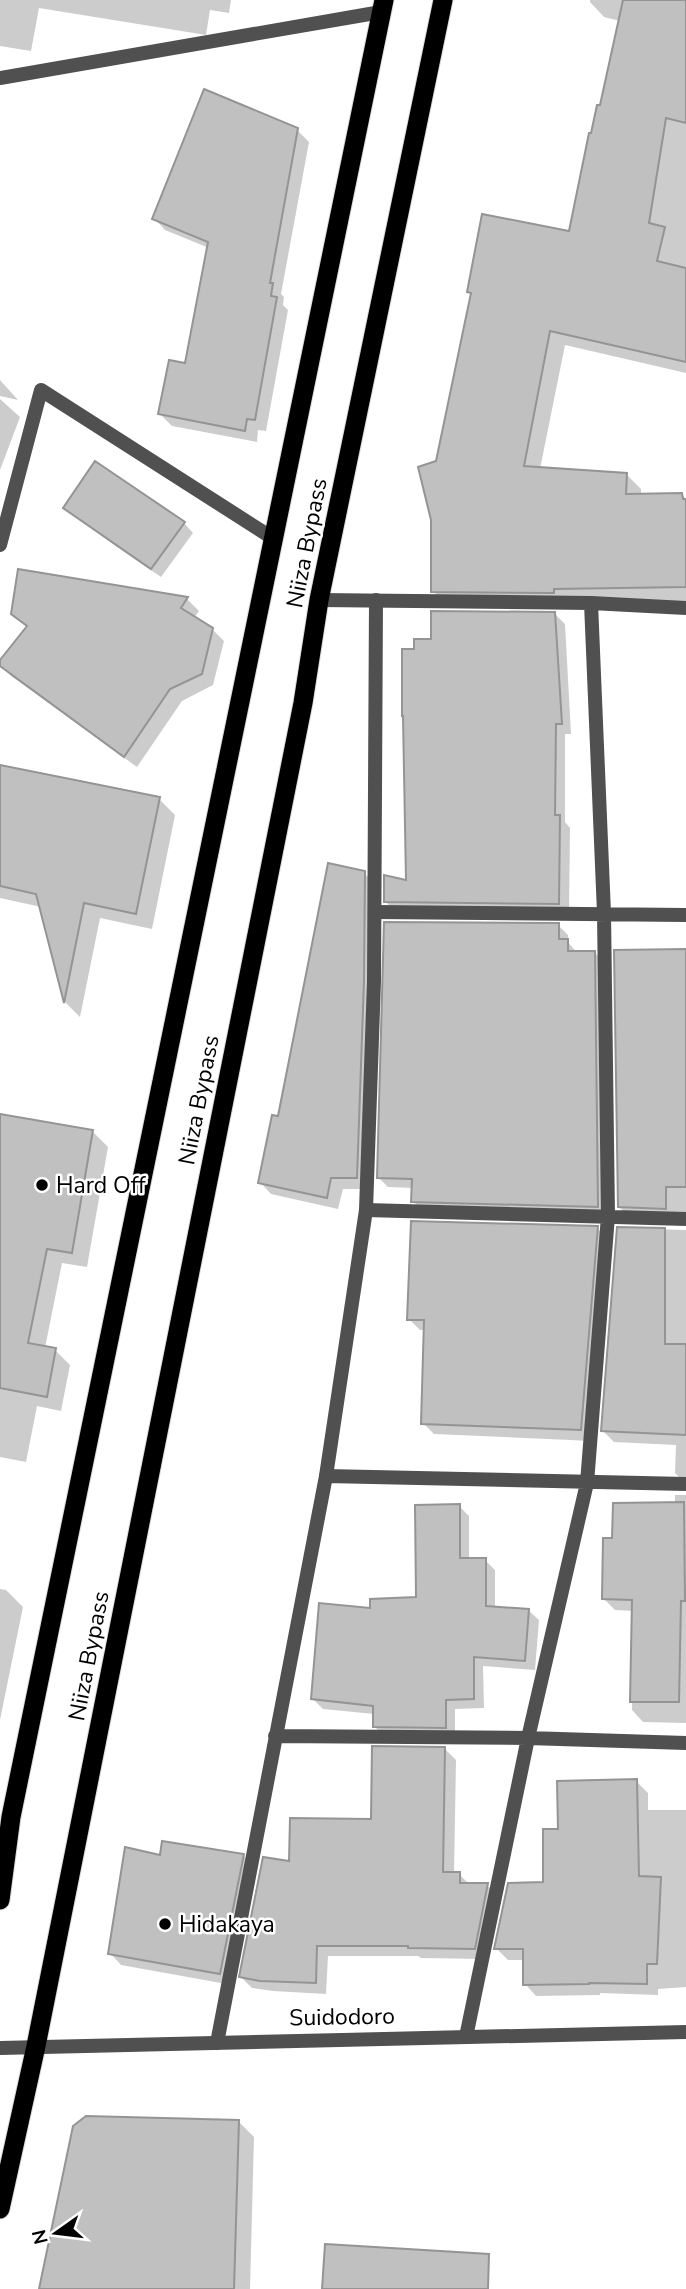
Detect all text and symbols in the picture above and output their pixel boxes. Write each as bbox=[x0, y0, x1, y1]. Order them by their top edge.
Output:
street label: Niiza Bypass bbox=[279, 476, 335, 610]
street label: Niiza Bypass bbox=[171, 1033, 227, 1167]
place label: Hard Off bbox=[56, 1170, 146, 1201]
marker: Hard Off bbox=[34, 1177, 50, 1193]
street label: Niiza Bypass bbox=[61, 1589, 117, 1723]
place label: Hidakaya bbox=[179, 1909, 275, 1940]
marker: Hidakaya bbox=[157, 1916, 173, 1932]
street label: Suidodoro bbox=[289, 2001, 395, 2033]
north arrow bbox=[21, 2198, 91, 2268]
text: N bbox=[26, 2227, 55, 2247]

